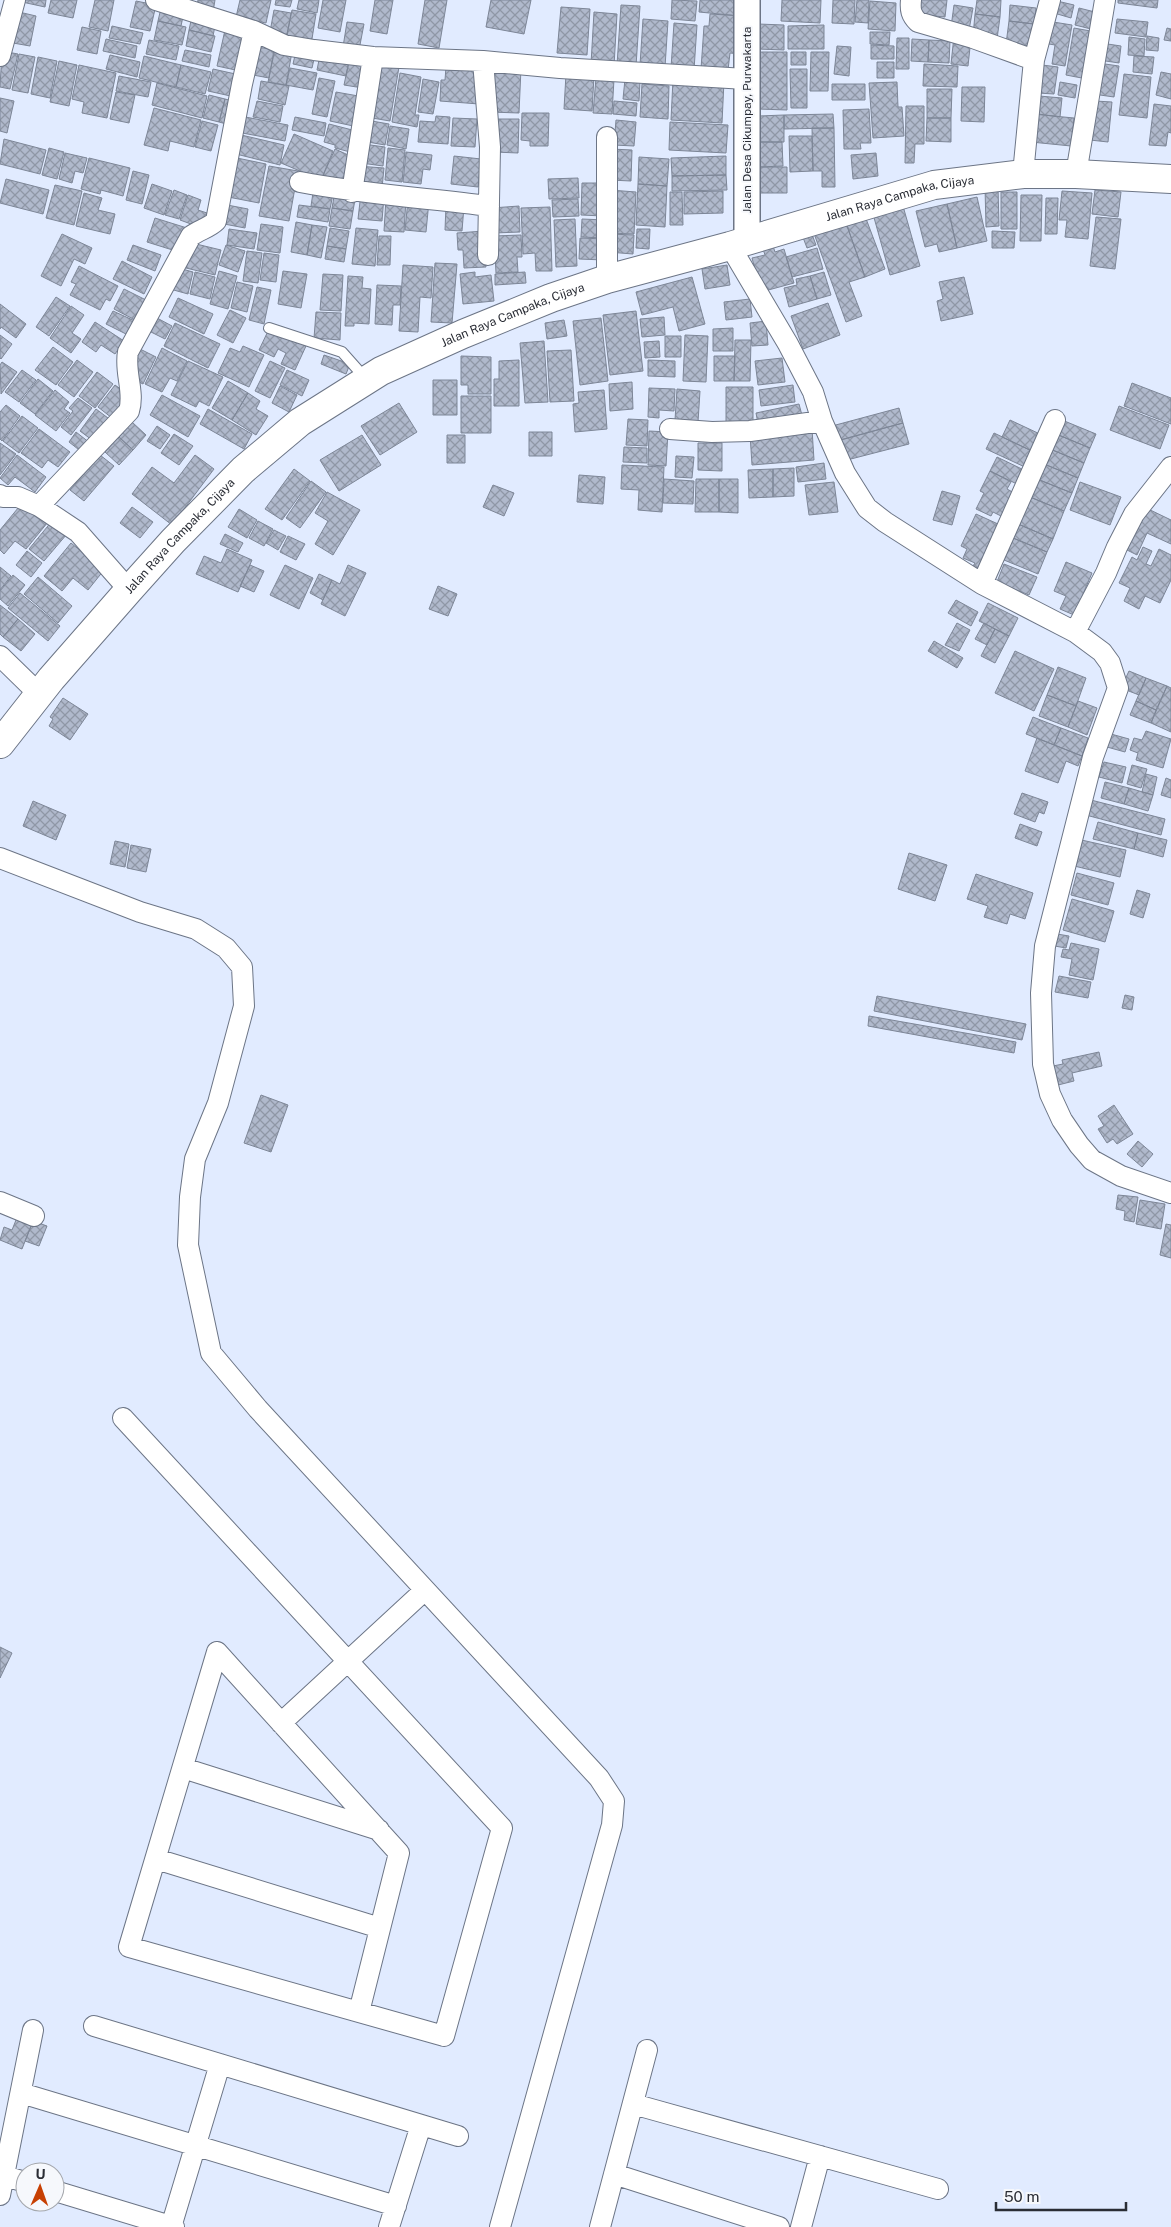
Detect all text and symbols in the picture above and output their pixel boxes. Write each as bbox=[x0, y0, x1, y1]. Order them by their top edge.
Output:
street label: Jalan Desa Cikumpay, Purwakarta bbox=[740, 27, 754, 213]
street label: Jalan Raya Campaka, Cijaya bbox=[824, 173, 975, 224]
street label: Jalan Raya Campaka, Cijaya bbox=[439, 280, 586, 350]
street label: Jalan Raya Campaka, Cijaya bbox=[122, 476, 238, 597]
north arrow bbox=[15, 2162, 65, 2212]
text: U bbox=[35, 2166, 46, 2182]
scale bar bbox=[996, 2180, 1126, 2212]
text: 50 m bbox=[1004, 2188, 1039, 2205]

